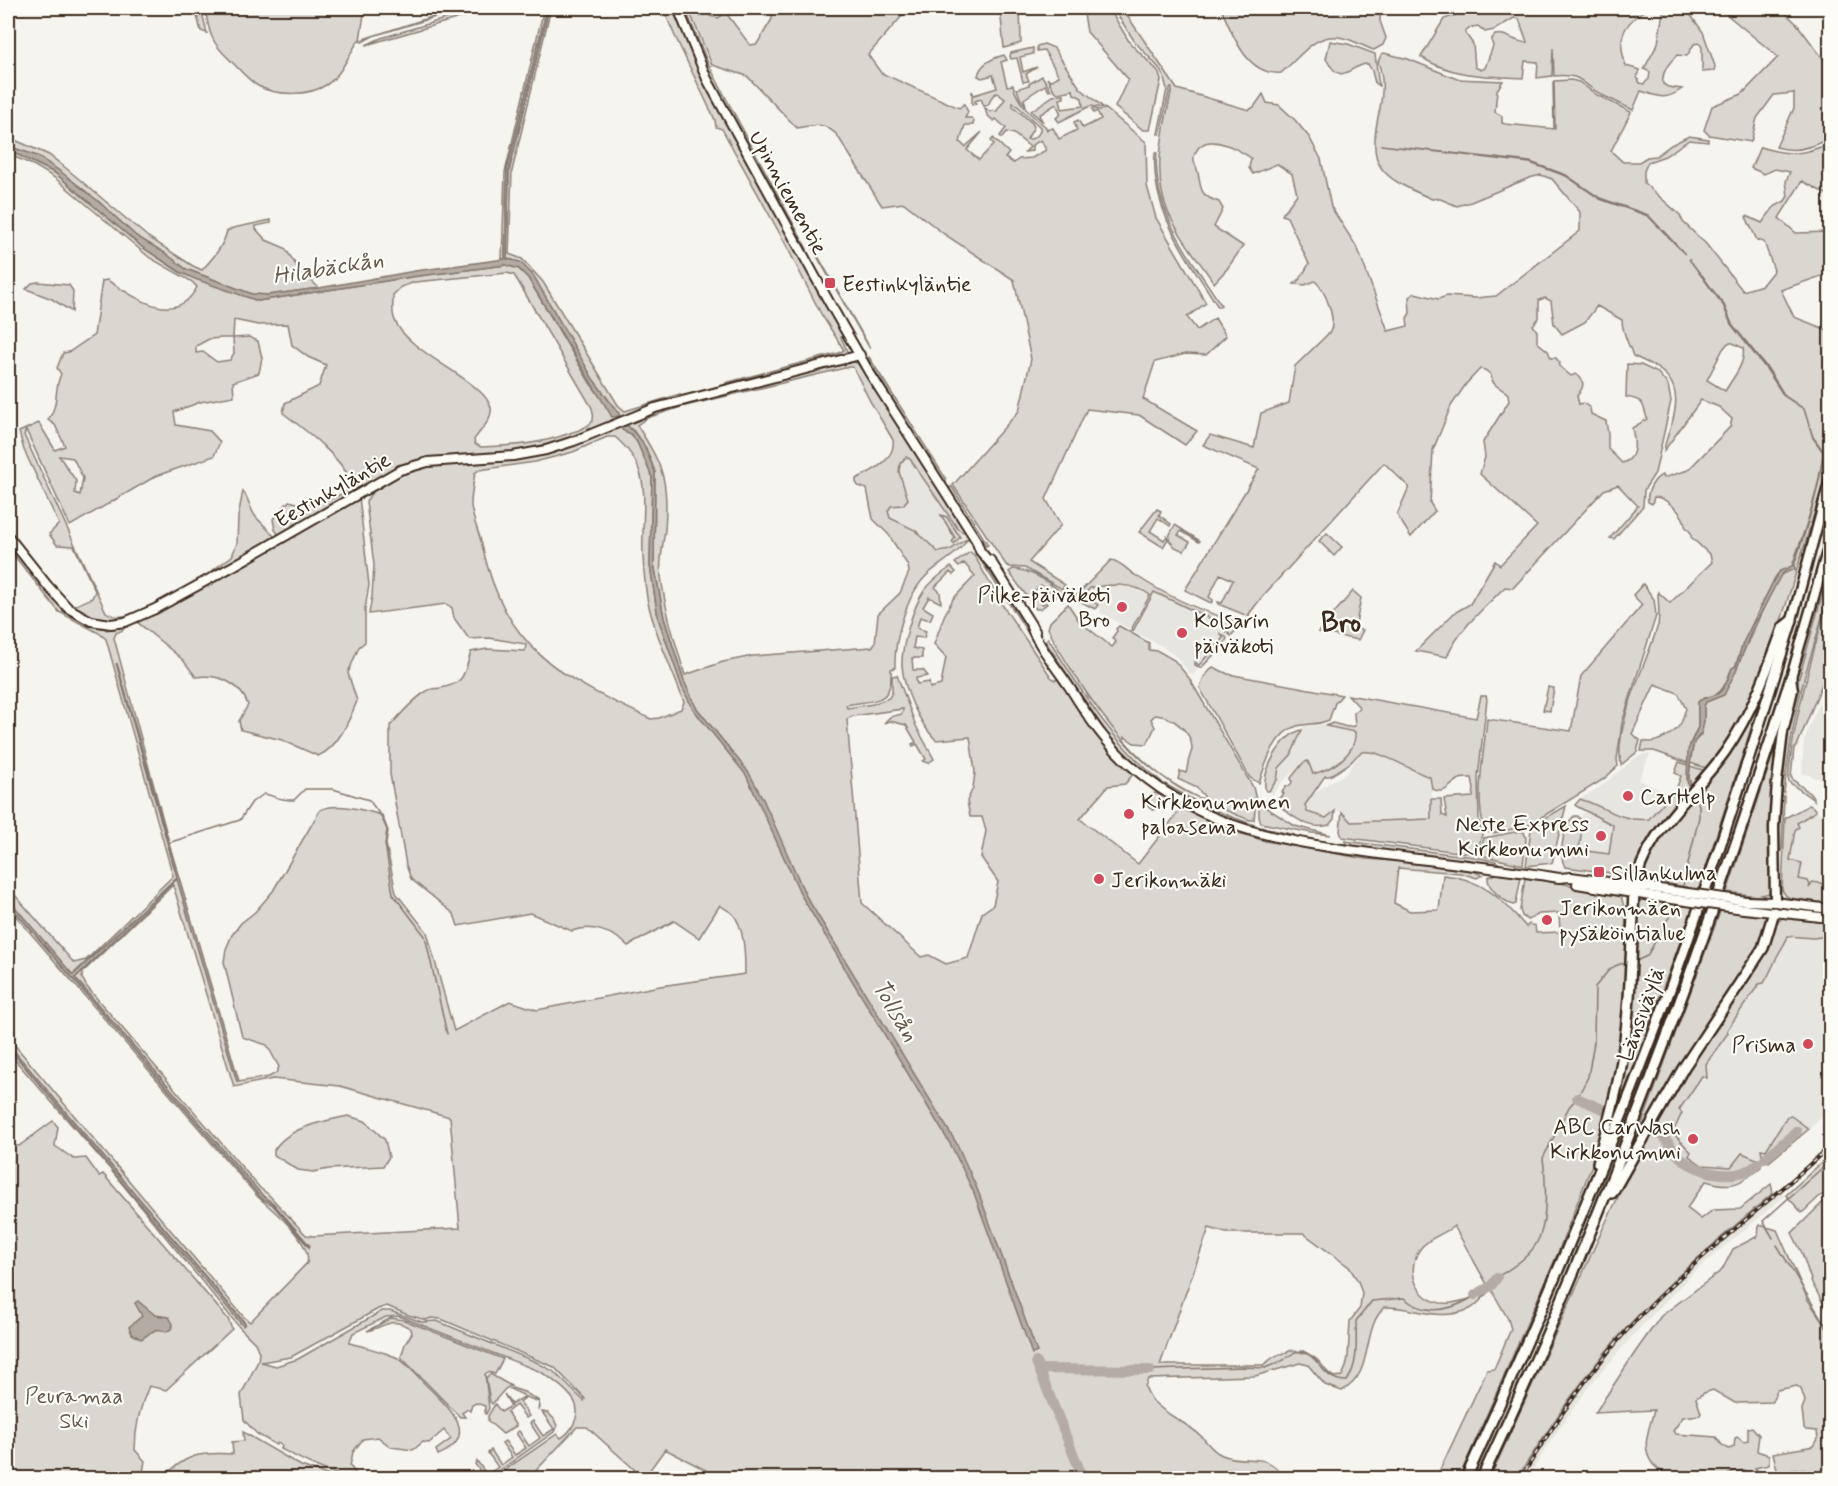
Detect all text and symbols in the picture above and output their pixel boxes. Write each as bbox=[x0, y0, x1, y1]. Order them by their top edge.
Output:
street label: Upinniementie bbox=[742, 126, 833, 260]
water label: Hilabäckån bbox=[271, 244, 386, 293]
place label: Eestinkyläntie bbox=[842, 271, 972, 299]
marker: Eestinkyläntie bbox=[823, 276, 837, 290]
street label: Eestinkyläntie bbox=[270, 446, 396, 535]
place label: Pilke-päiväkoti Bro bbox=[977, 582, 1110, 635]
marker: Pilke-päiväkoti Bro bbox=[1115, 600, 1129, 614]
district label: Bro bbox=[1321, 605, 1361, 642]
place label: Kolsarin päiväkoti bbox=[1194, 608, 1273, 661]
marker: Kolsarin päiväkoti bbox=[1175, 626, 1189, 640]
place label: CarHelp bbox=[1640, 784, 1715, 812]
place label: Kirkkonummen paloasema bbox=[1141, 789, 1290, 842]
marker: CarHelp bbox=[1621, 789, 1635, 803]
marker: Kirkkonummen paloasema bbox=[1122, 807, 1136, 821]
place label: Neste Express Kirkkonummi bbox=[1456, 811, 1589, 864]
marker: Neste Express Kirkkonummi bbox=[1594, 829, 1608, 843]
place label: Sillankulma bbox=[1611, 860, 1717, 888]
marker: Sillankulma bbox=[1592, 865, 1606, 879]
place label: Jerikonmäki bbox=[1111, 867, 1227, 895]
marker: Jerikonmäki bbox=[1092, 872, 1106, 886]
place label: Jerikonmäen pysäköintialue bbox=[1559, 895, 1686, 948]
marker: Jerikonmäen pysäköintialue bbox=[1540, 913, 1554, 927]
street label: Länsiväylä bbox=[1612, 964, 1672, 1066]
water label: Tollsån bbox=[864, 974, 925, 1048]
place label: Prisma bbox=[1732, 1032, 1796, 1060]
marker: Prisma bbox=[1801, 1037, 1815, 1051]
place label: ABC CarWash Kirkkonummi bbox=[1550, 1114, 1681, 1167]
marker: ABC CarWash Kirkkonummi bbox=[1686, 1132, 1700, 1146]
park label: Peuramaa Ski bbox=[25, 1383, 123, 1436]

